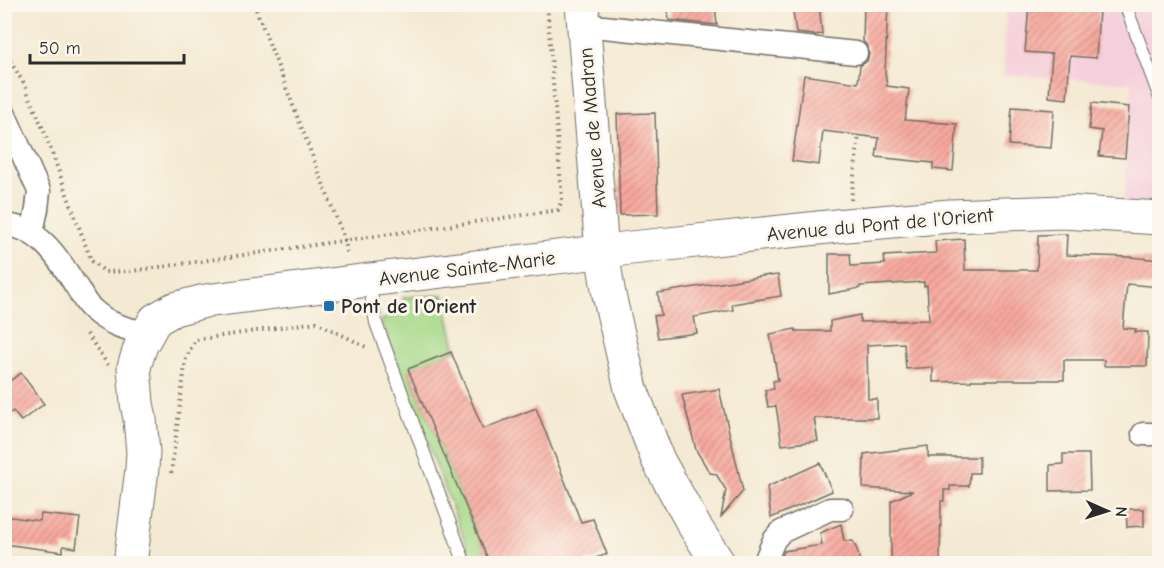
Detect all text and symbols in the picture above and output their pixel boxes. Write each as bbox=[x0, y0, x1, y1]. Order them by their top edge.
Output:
scale bar bbox=[30, 27, 184, 65]
text: 50 m bbox=[39, 38, 81, 59]
street label: Avenue de Madran bbox=[574, 47, 611, 209]
street label: Avenue du Pont de l'Orient bbox=[766, 203, 995, 246]
street label: Avenue Sainte-Marie bbox=[378, 246, 556, 291]
place label: Pont de l'Orient bbox=[341, 295, 477, 318]
marker: Pont de l'Orient bbox=[322, 299, 336, 313]
north arrow bbox=[1077, 481, 1137, 541]
text: N bbox=[1112, 506, 1130, 517]

